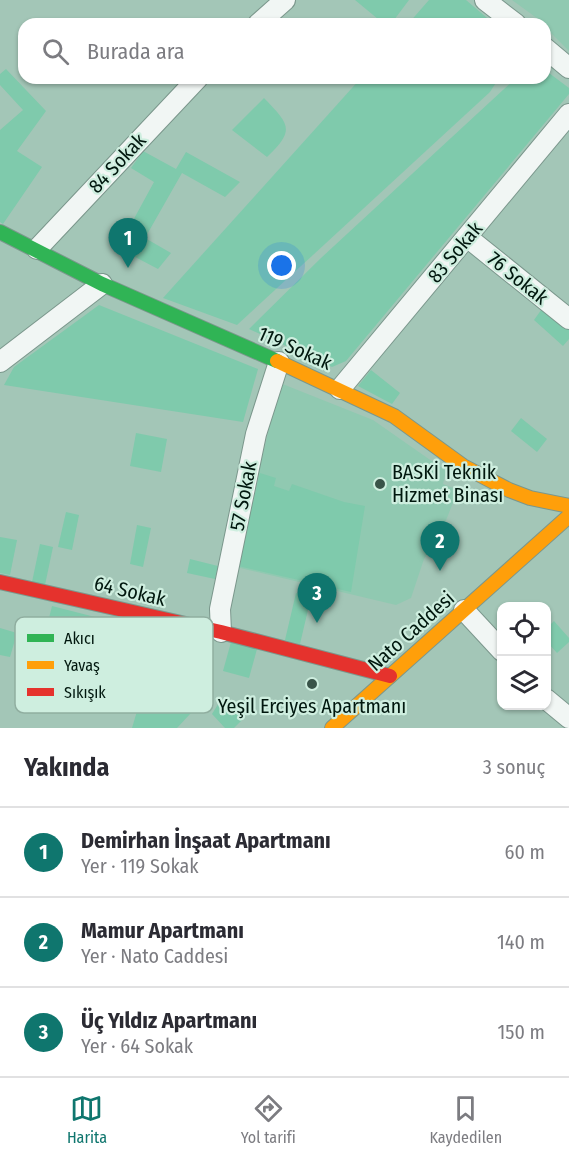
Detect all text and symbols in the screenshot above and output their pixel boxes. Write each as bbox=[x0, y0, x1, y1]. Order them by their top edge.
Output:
search box bbox=[18, 18, 551, 84]
icon: search bbox=[39, 35, 72, 68]
text: Burada ara bbox=[87, 38, 185, 65]
street label: 84 Sokak bbox=[83, 128, 151, 198]
street label: 83 Sokak bbox=[423, 216, 488, 287]
pin: 1 bbox=[108, 218, 148, 268]
street label: 76 Sokak bbox=[483, 246, 554, 310]
your location bbox=[267, 251, 296, 280]
street label: 119 Sokak bbox=[254, 321, 336, 375]
street label: 57 Sokak bbox=[225, 459, 262, 533]
place label: BASKİ Teknik Hizmet Binası bbox=[392, 460, 503, 507]
marker: BASKİ Teknik Hizmet Binası bbox=[373, 477, 387, 491]
pin: 2 bbox=[420, 522, 460, 571]
street label: 64 Sokak bbox=[92, 571, 169, 611]
pin: 3 bbox=[298, 574, 336, 623]
street label: Nato Caddesi bbox=[363, 586, 459, 676]
map controls bbox=[497, 602, 551, 710]
button: locate bbox=[497, 602, 551, 656]
legend bbox=[15, 617, 213, 713]
text: Akıcı bbox=[64, 629, 95, 648]
text: Yavaş bbox=[64, 656, 100, 675]
button: layers bbox=[497, 656, 551, 710]
marker: Yeşil Erciyes Apartmanı bbox=[305, 677, 319, 691]
text: Sıkışık bbox=[64, 683, 106, 702]
place label: Yeşil Erciyes Apartmanı bbox=[218, 694, 406, 719]
text: Yakında bbox=[24, 752, 109, 783]
text: 3 sonuç bbox=[483, 755, 545, 779]
text: Demirhan İnşaat Apartmanı bbox=[81, 827, 331, 854]
text: 1 bbox=[39, 840, 48, 864]
text: 60 m bbox=[505, 840, 545, 864]
text: Yer · 119 Sokak bbox=[81, 854, 199, 878]
text: Mamur Apartmanı bbox=[81, 917, 244, 944]
text: 2 bbox=[39, 930, 48, 954]
text: 140 m bbox=[497, 930, 545, 954]
text: Yer · Nato Caddesi bbox=[81, 944, 228, 968]
text: Üç Yıldız Apartmanı bbox=[81, 1007, 257, 1034]
text: 3 bbox=[39, 1020, 48, 1044]
text: 150 m bbox=[498, 1020, 545, 1044]
text: Yer · 64 Sokak bbox=[81, 1034, 193, 1058]
tab: Harita bbox=[67, 1092, 107, 1147]
tab: Yol tarifi bbox=[241, 1092, 296, 1147]
tab: Kaydedilen bbox=[430, 1092, 502, 1147]

